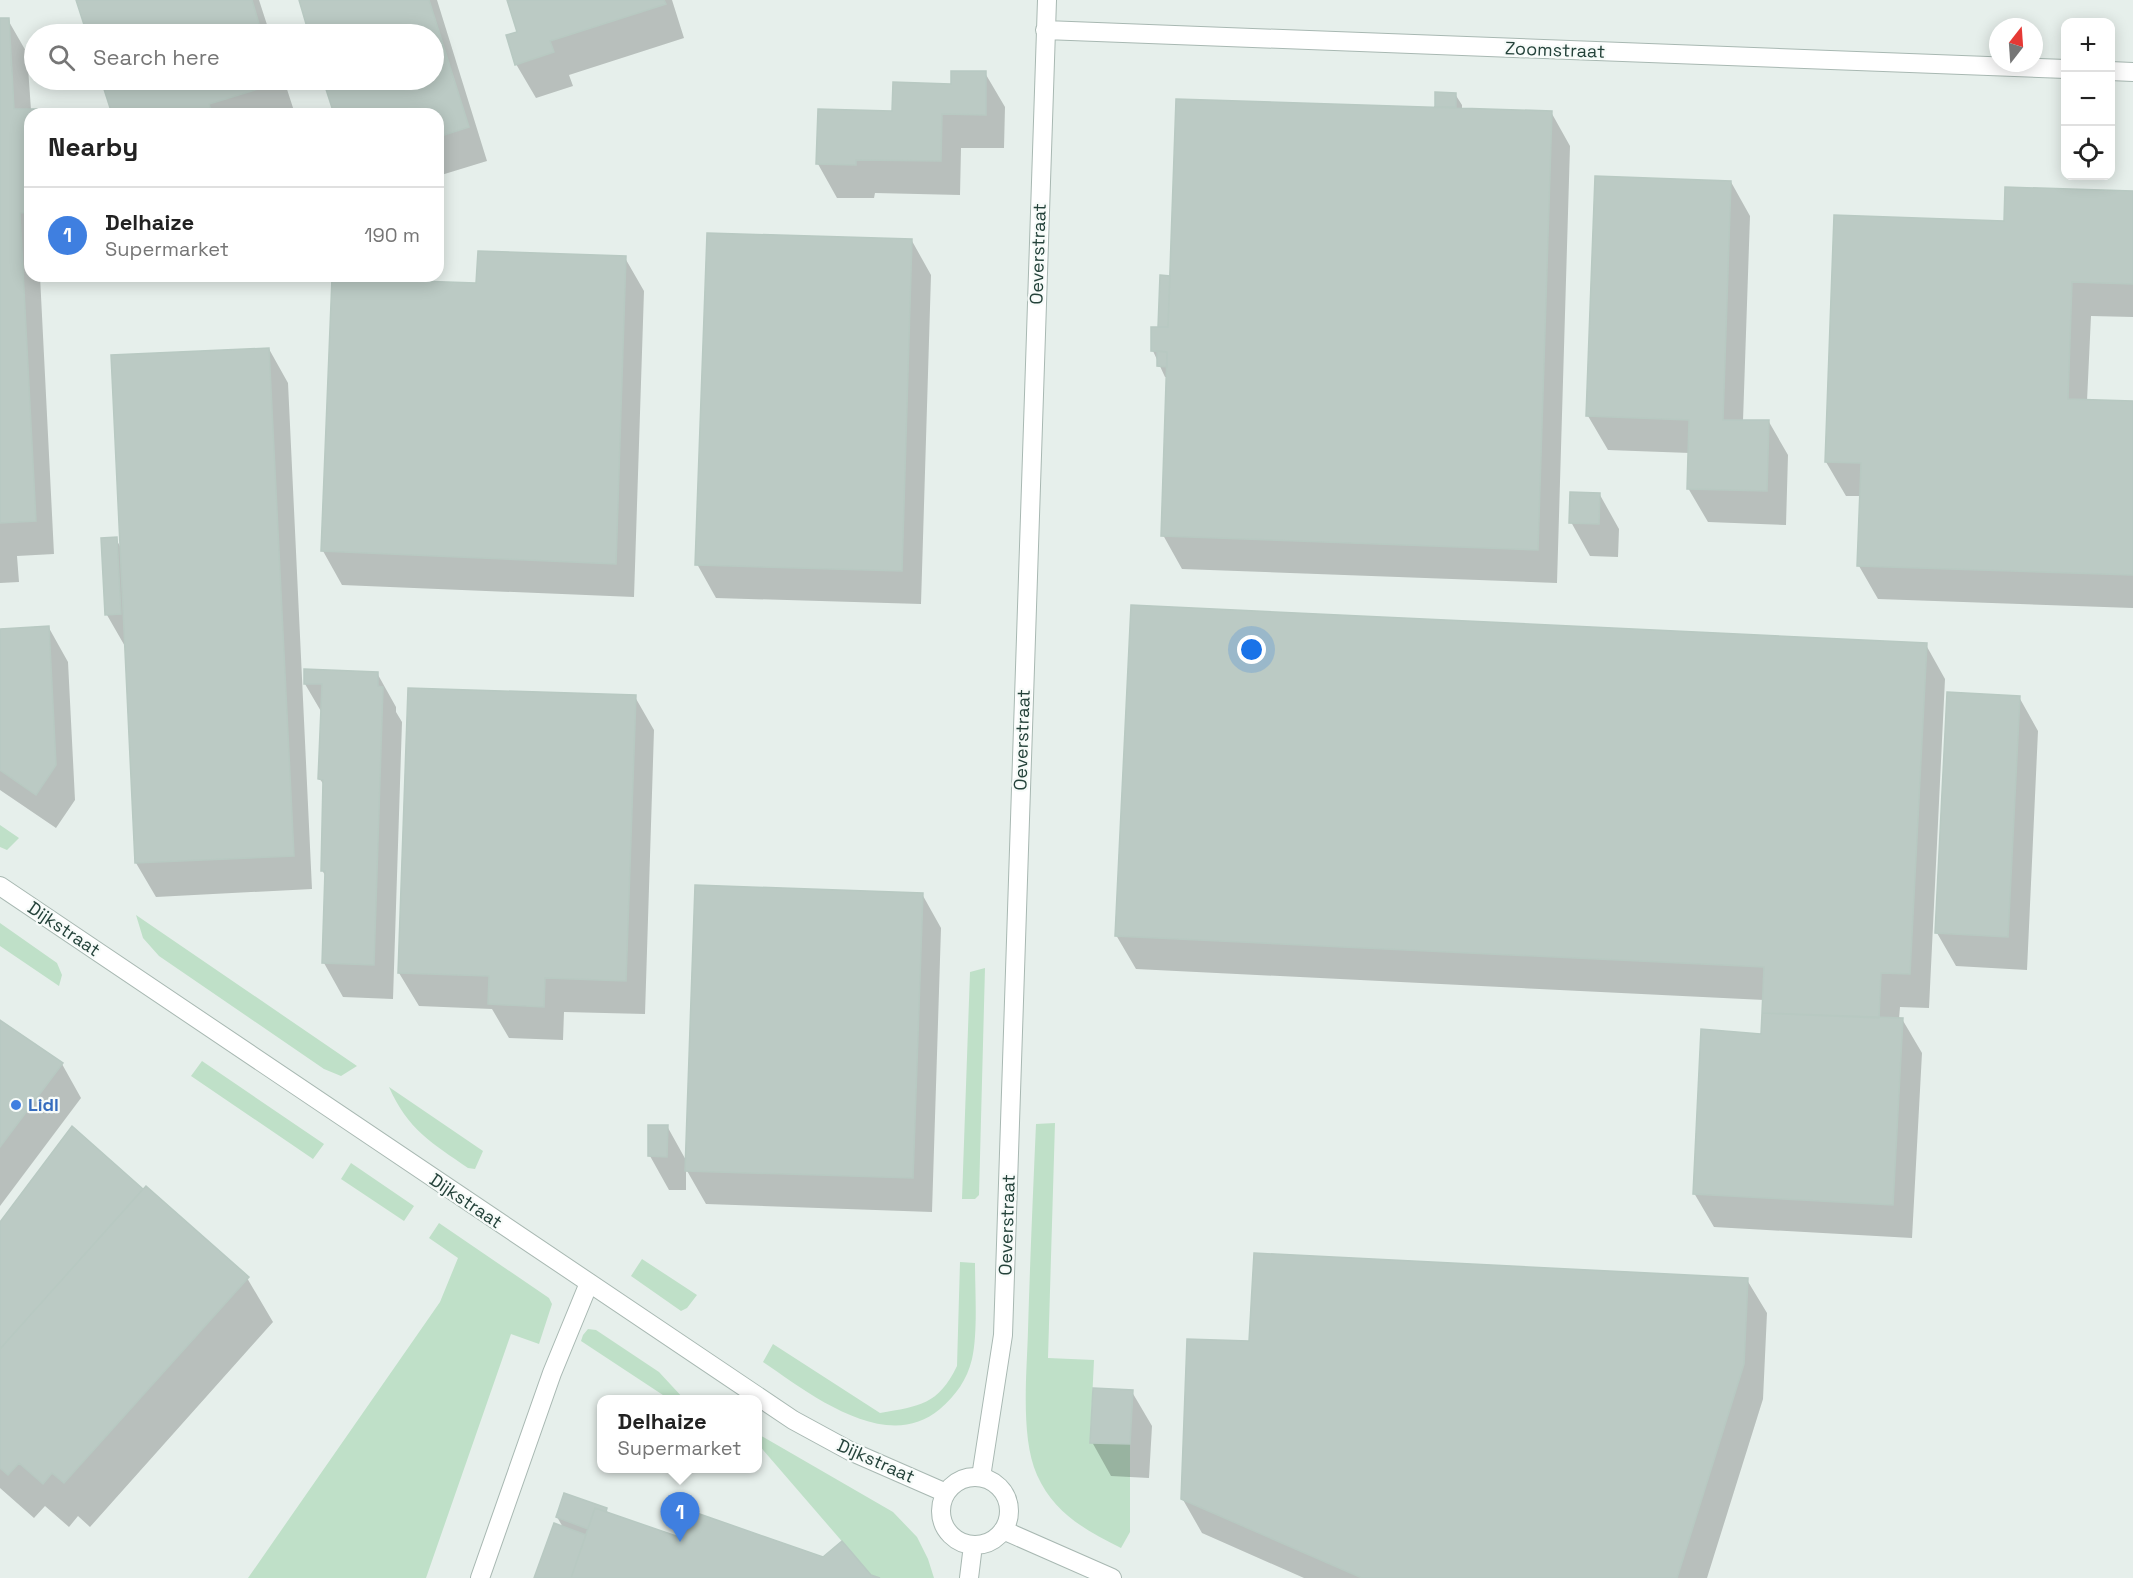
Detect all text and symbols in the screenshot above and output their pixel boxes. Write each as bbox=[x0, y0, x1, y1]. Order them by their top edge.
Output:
north arrow bbox=[1989, 18, 2043, 72]
map controls bbox=[2061, 18, 2115, 180]
button: + bbox=[2061, 18, 2115, 72]
search box bbox=[24, 24, 444, 90]
street label: Zoomstraat bbox=[1504, 36, 1606, 63]
icon: search bbox=[45, 41, 78, 74]
text: Search here bbox=[93, 43, 220, 71]
button: − bbox=[2061, 72, 2115, 126]
button: locate bbox=[2061, 126, 2115, 180]
text: Nearby bbox=[48, 130, 138, 164]
street label: Oeverstraat bbox=[1024, 203, 1051, 305]
text: Delhaize bbox=[105, 208, 194, 236]
text: 1 bbox=[63, 222, 72, 248]
text: 190 m bbox=[364, 222, 420, 248]
text: Supermarket bbox=[105, 236, 229, 262]
your location bbox=[1237, 635, 1266, 664]
street label: Oeverstraat bbox=[1008, 689, 1035, 791]
street label: Dijkstraat bbox=[24, 896, 105, 961]
place label: Lidl bbox=[28, 1093, 59, 1116]
marker: Lidl bbox=[9, 1098, 23, 1112]
street label: Dijkstraat bbox=[426, 1168, 507, 1233]
street label: Oeverstraat bbox=[993, 1174, 1020, 1276]
popup bbox=[597, 1395, 762, 1473]
text: Delhaize bbox=[618, 1407, 707, 1435]
street label: Dijkstraat bbox=[834, 1433, 919, 1488]
text: Supermarket bbox=[618, 1435, 741, 1461]
pin: 1 bbox=[660, 1492, 700, 1542]

